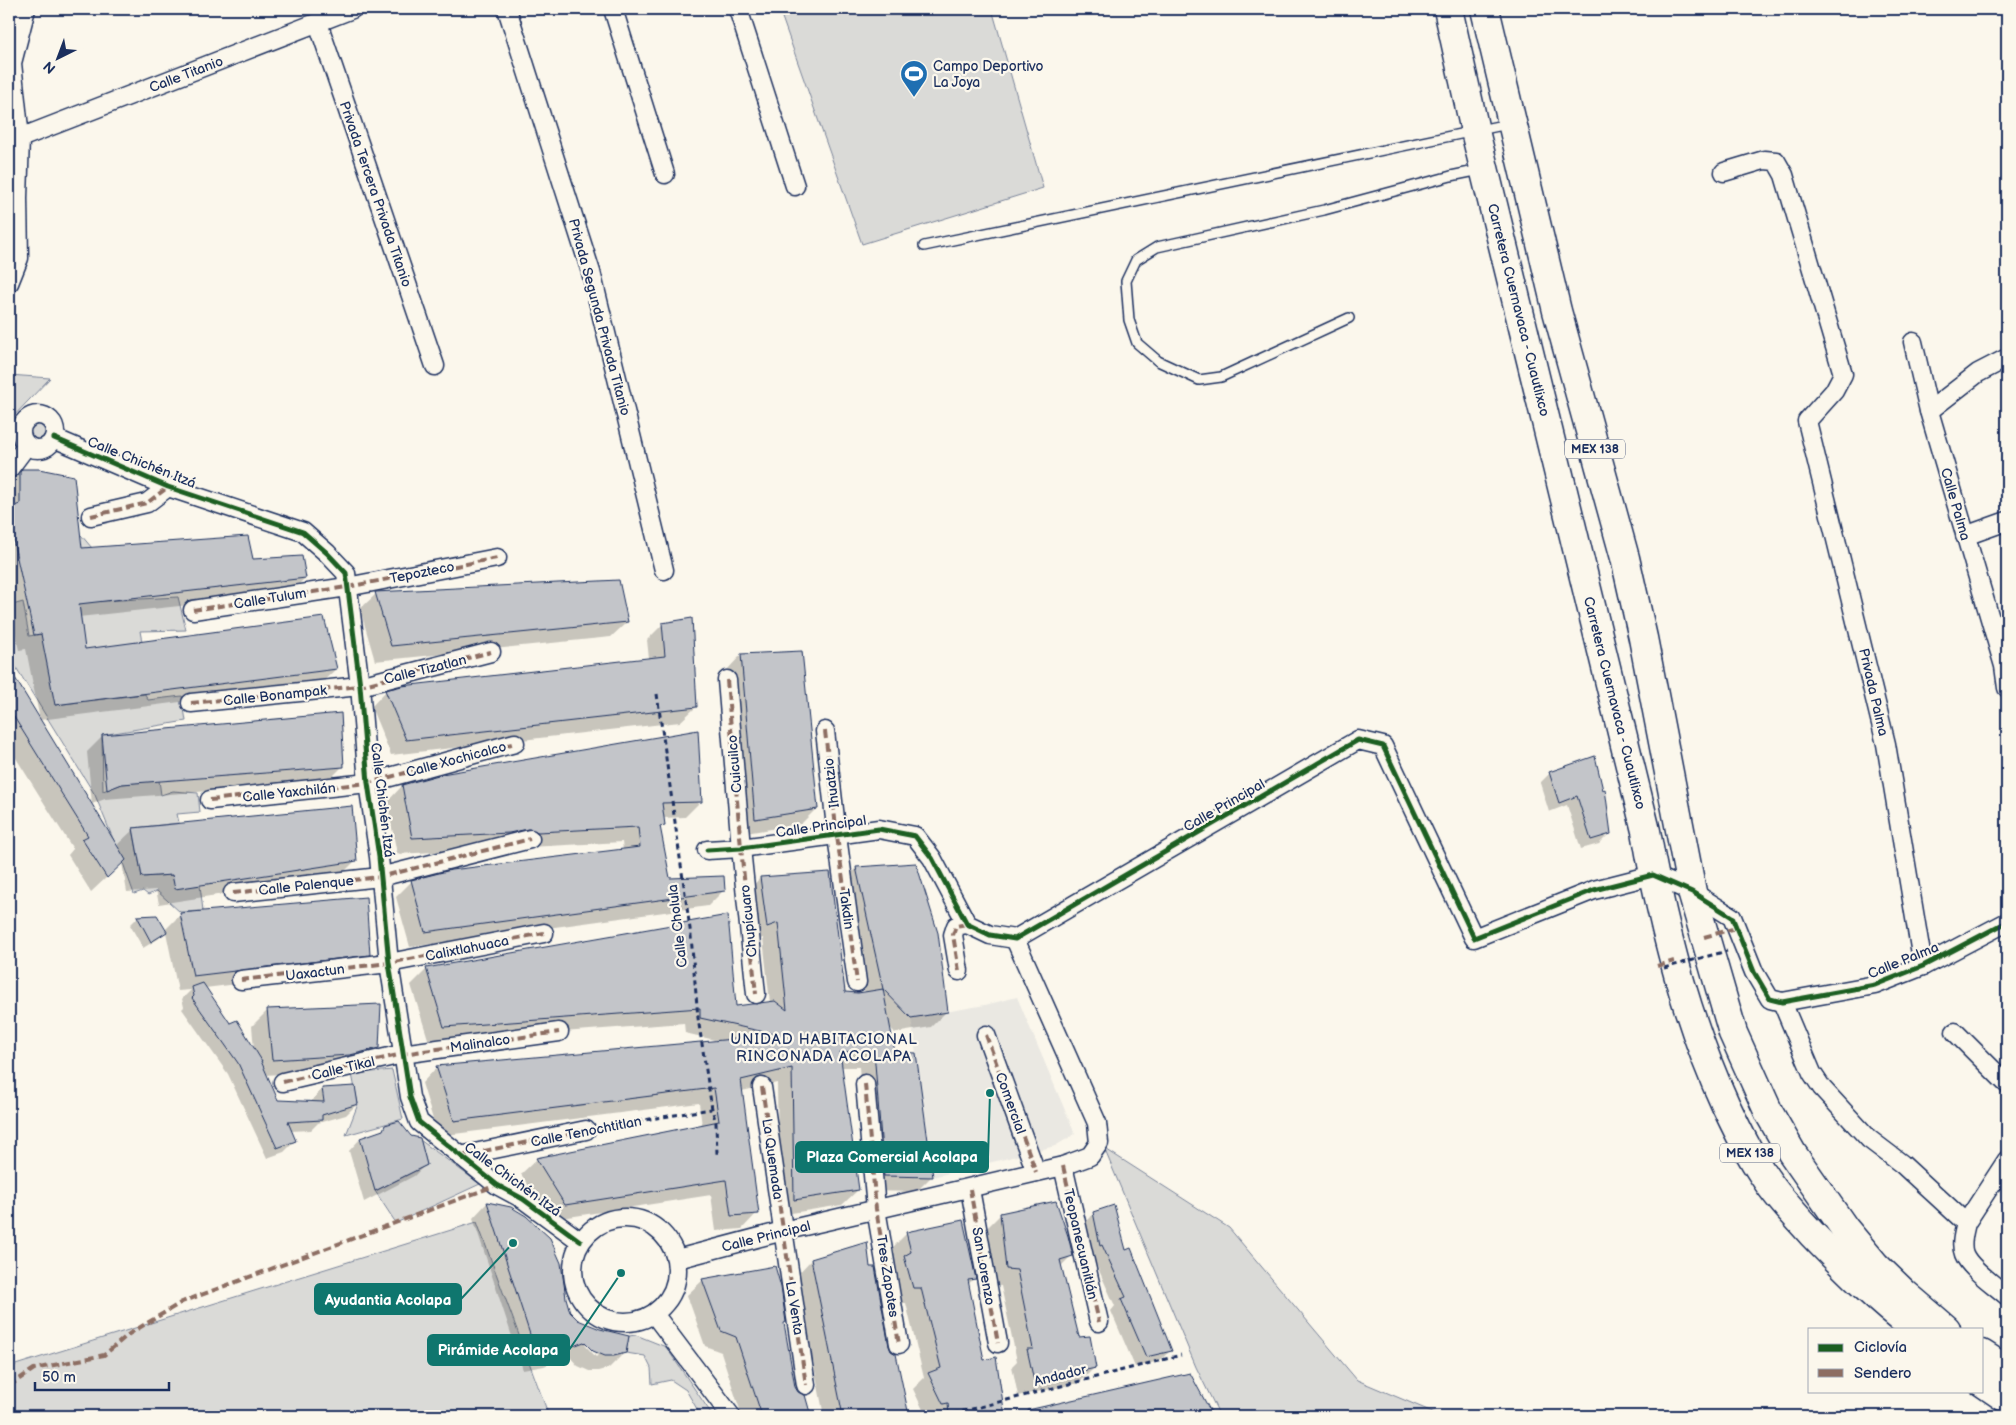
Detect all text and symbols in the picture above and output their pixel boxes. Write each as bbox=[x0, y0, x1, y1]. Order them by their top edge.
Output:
north arrow bbox=[32, 32, 82, 82]
street label: Calle Titanio bbox=[147, 53, 226, 96]
text: N bbox=[40, 57, 59, 77]
place label: Campo Deportivo La Joya bbox=[933, 58, 1044, 91]
sports icon: Campo Deportivo La Joya bbox=[899, 59, 929, 98]
street label: Privada Tercera Privada Titanio bbox=[336, 99, 415, 289]
street label: Carretera Cuernavaca - Cuautlixco bbox=[1484, 202, 1553, 418]
street label: Privada Segunda Privada Titanio bbox=[565, 217, 634, 418]
street label: Calle Chichén Itzá bbox=[85, 433, 199, 492]
road number: MEX 138 bbox=[1565, 439, 1625, 458]
street label: Calle Palma bbox=[1937, 466, 1974, 543]
street label: Tepozteco bbox=[388, 558, 456, 587]
street label: Calle Tulum bbox=[233, 584, 308, 613]
street label: Carretera Cuernavaca - Cuautlixco bbox=[1580, 595, 1649, 811]
street label: Privada Palma bbox=[1855, 647, 1892, 738]
street label: Calle Tizatlan bbox=[382, 651, 468, 688]
street label: Calle Bonampak bbox=[222, 682, 328, 709]
street label: Cuicuilco bbox=[724, 734, 745, 794]
street label: Calle Xochicalco bbox=[404, 738, 508, 781]
street label: Calle Chichén Itzá bbox=[367, 742, 398, 858]
street label: Ihuatzio bbox=[820, 757, 843, 809]
street label: Calle Principal bbox=[1181, 775, 1268, 836]
street label: Calle Yaxchilán bbox=[242, 779, 337, 806]
street label: Calle Principal bbox=[775, 812, 867, 841]
street label: Calle Palenque bbox=[258, 872, 355, 899]
street label: Calle Cholula bbox=[664, 883, 691, 968]
street label: Chupícuaro bbox=[736, 884, 761, 958]
street label: Takdin bbox=[835, 888, 858, 930]
street label: Calixtlahuaca bbox=[424, 932, 510, 965]
street label: Calle Palma bbox=[1865, 939, 1941, 982]
street label: Uaxactun bbox=[284, 960, 346, 985]
district label: UNIDAD HABITACIONAL RINCONADA ACOLAPA bbox=[730, 1030, 918, 1066]
street label: Malinalco bbox=[449, 1031, 511, 1056]
street label: Calle Tikal bbox=[310, 1053, 376, 1084]
street label: Comercial bbox=[992, 1070, 1030, 1136]
street label: Calle Tenochtitlan bbox=[529, 1112, 643, 1151]
street label: La Quemada bbox=[758, 1117, 787, 1201]
street label: Calle Chichén Itzá bbox=[461, 1139, 564, 1220]
callout: Plaza Comercial Acolapa bbox=[796, 1142, 988, 1172]
road number: MEX 138 bbox=[1720, 1144, 1780, 1162]
text: Plaza Comercial Acolapa bbox=[806, 1148, 978, 1167]
street label: Teopanecuanitlán bbox=[1060, 1187, 1102, 1301]
street label: Calle Principal bbox=[720, 1217, 812, 1256]
street label: San Lorenzo bbox=[968, 1226, 999, 1307]
street label: Tres Zapotes bbox=[873, 1234, 902, 1318]
street label: La Venta bbox=[782, 1280, 807, 1336]
callout: Ayudantia Acolapa bbox=[315, 1284, 461, 1314]
text: Ayudantia Acolapa bbox=[324, 1291, 451, 1310]
legend bbox=[1808, 1328, 1984, 1392]
callout: Pirámide Acolapa bbox=[428, 1335, 569, 1365]
text: Ciclovía bbox=[1854, 1338, 1907, 1357]
text: Pirámide Acolapa bbox=[438, 1341, 558, 1360]
scale bar bbox=[35, 1360, 169, 1392]
street label: Andador bbox=[1032, 1361, 1089, 1390]
text: Sendero bbox=[1854, 1364, 1912, 1383]
text: 50 m bbox=[42, 1368, 76, 1387]

